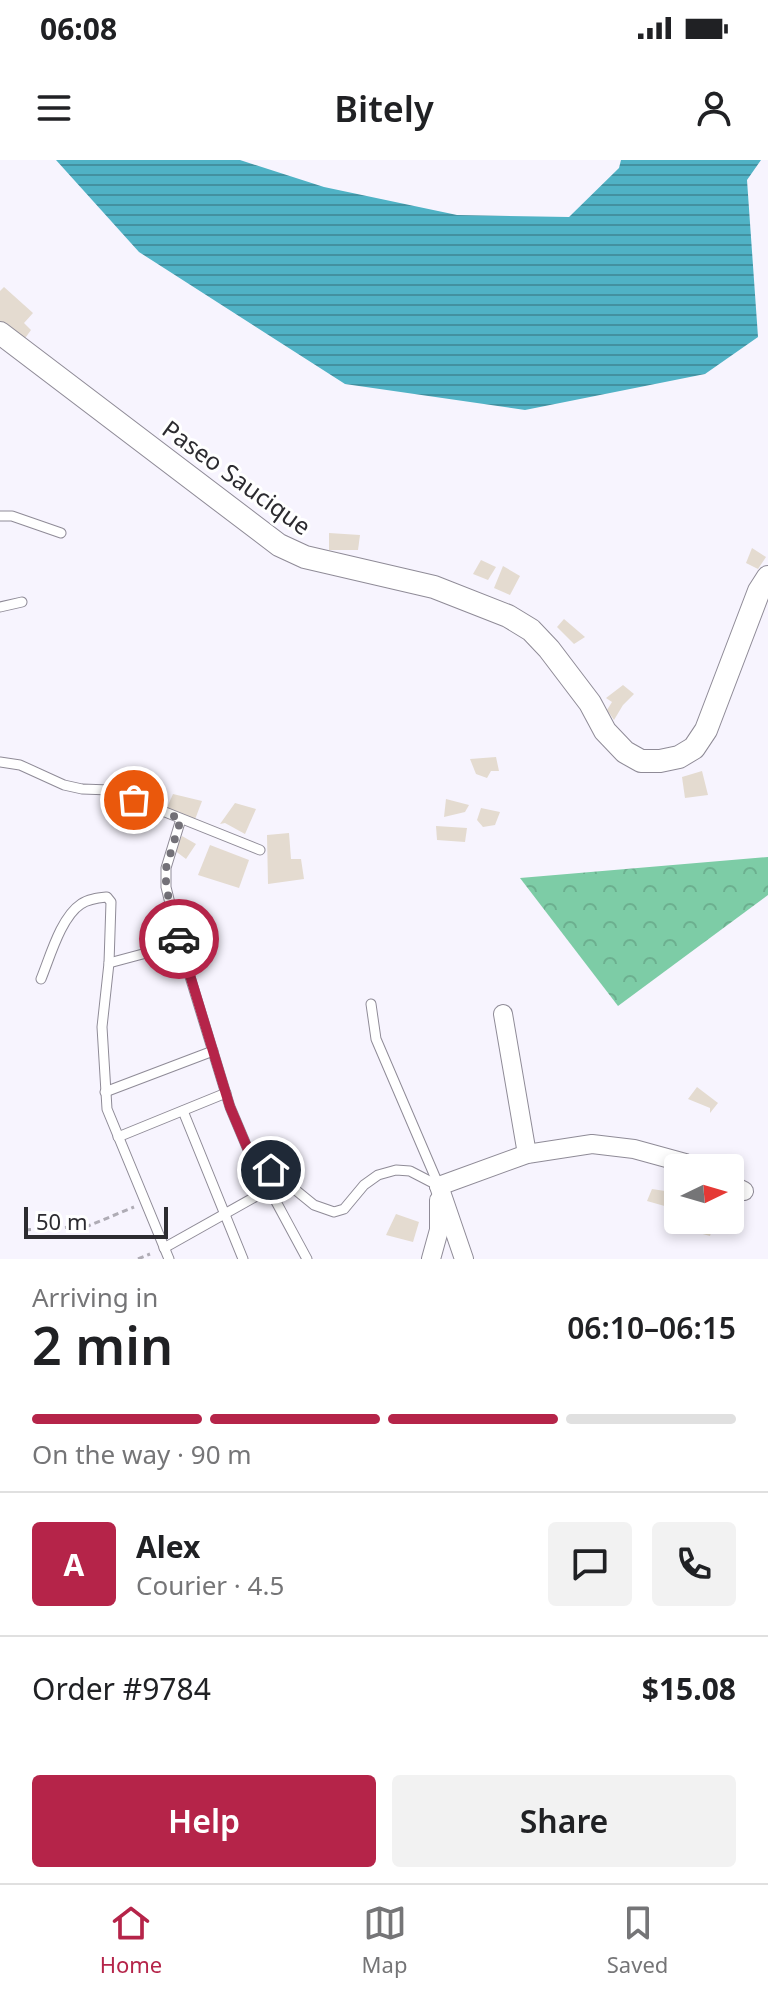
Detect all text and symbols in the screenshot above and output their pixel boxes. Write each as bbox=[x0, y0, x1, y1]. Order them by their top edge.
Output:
text: 06:08 bbox=[40, 8, 117, 49]
text: Bitely bbox=[334, 84, 434, 133]
icon: menu bbox=[32, 86, 76, 130]
icon: person bbox=[692, 86, 736, 130]
street label: Paseo Saucique bbox=[156, 412, 318, 542]
pin bbox=[100, 766, 168, 834]
icon: bag bbox=[112, 778, 156, 822]
courier bbox=[139, 899, 219, 979]
icon: car bbox=[157, 917, 201, 961]
pin bbox=[237, 1136, 305, 1204]
icon: home bbox=[249, 1148, 293, 1192]
north arrow bbox=[664, 1154, 744, 1234]
map controls bbox=[664, 1154, 744, 1234]
scale bar bbox=[24, 1203, 168, 1239]
text: 50 m bbox=[36, 1206, 87, 1236]
text: Arriving in bbox=[32, 1279, 158, 1315]
text: 06:10–06:15 bbox=[567, 1307, 736, 1348]
text: 2 min bbox=[32, 1309, 173, 1380]
text: On the way · 90 m bbox=[32, 1436, 252, 1472]
button: chat bbox=[548, 1522, 632, 1606]
button: phone bbox=[652, 1522, 736, 1606]
text: Alex bbox=[136, 1526, 200, 1567]
text: A bbox=[64, 1544, 84, 1585]
text: Courier · 4.5 bbox=[136, 1567, 284, 1603]
text: Order #9784 bbox=[32, 1668, 211, 1709]
text: $15.08 bbox=[642, 1668, 736, 1709]
button: Help bbox=[32, 1775, 376, 1867]
button: Share bbox=[392, 1775, 736, 1867]
tab: Home bbox=[100, 1901, 162, 1979]
tab: Map bbox=[362, 1901, 407, 1979]
tab: Saved bbox=[607, 1901, 668, 1979]

